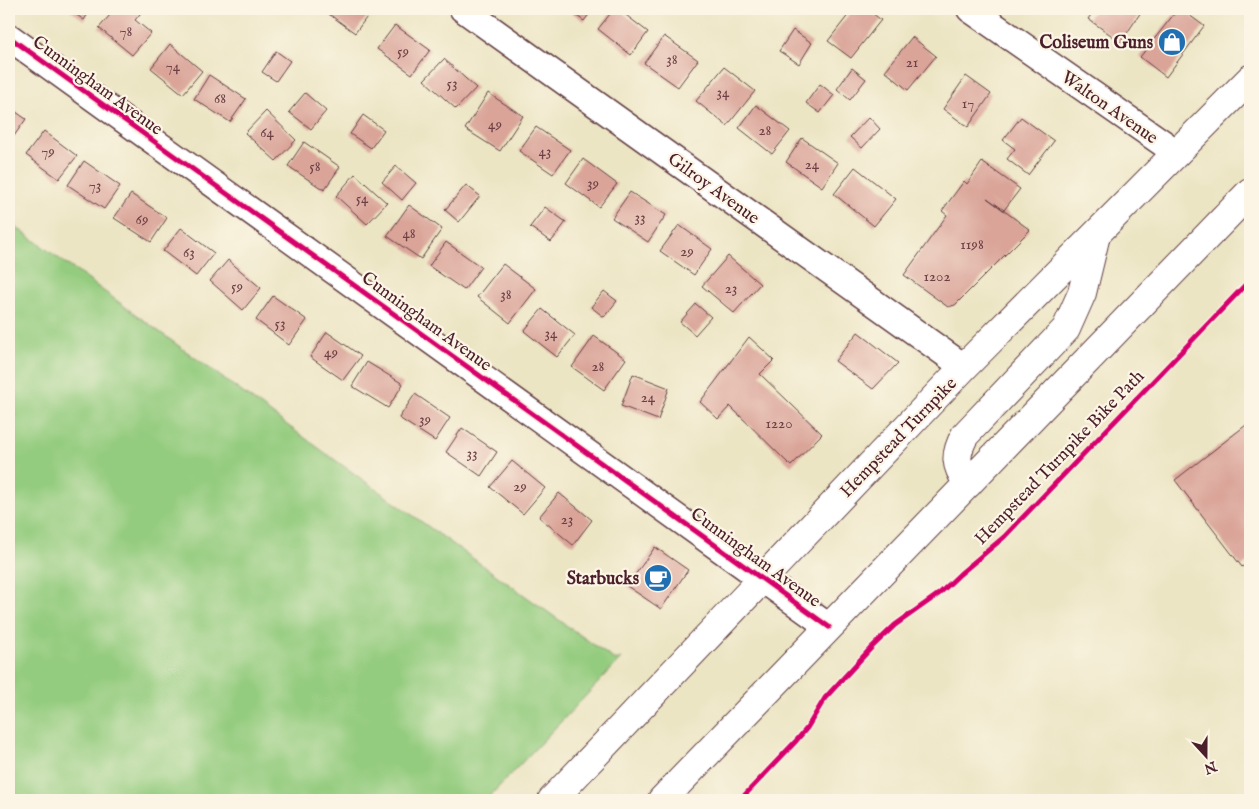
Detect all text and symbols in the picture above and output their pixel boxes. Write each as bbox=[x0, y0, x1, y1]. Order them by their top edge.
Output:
house number: 78 bbox=[120, 22, 133, 41]
shop icon: Coliseum Guns bbox=[1157, 27, 1187, 57]
street label: Cunningham Avenue bbox=[27, 31, 167, 141]
place label: Coliseum Guns bbox=[1039, 32, 1154, 55]
house number: 59 bbox=[397, 42, 409, 61]
house number: 38 bbox=[666, 50, 678, 69]
house number: 21 bbox=[906, 53, 918, 72]
house number: 74 bbox=[166, 57, 181, 76]
street label: Walton Avenue bbox=[1056, 66, 1162, 150]
house number: 53 bbox=[446, 74, 458, 93]
house number: 34 bbox=[717, 83, 730, 102]
house number: 68 bbox=[214, 89, 226, 108]
house number: 17 bbox=[962, 94, 974, 113]
house number: 49 bbox=[488, 115, 502, 134]
house number: 28 bbox=[759, 121, 772, 140]
house number: 64 bbox=[260, 123, 274, 142]
house number: 79 bbox=[41, 142, 55, 161]
house number: 43 bbox=[539, 142, 551, 161]
street label: Gilroy Avenue bbox=[663, 148, 764, 230]
house number: 24 bbox=[805, 155, 820, 174]
house number: 58 bbox=[309, 157, 321, 176]
house number: 39 bbox=[587, 174, 599, 193]
house number: 73 bbox=[89, 176, 101, 195]
house number: 54 bbox=[356, 189, 369, 208]
house number: 33 bbox=[634, 208, 646, 227]
house number: 69 bbox=[136, 210, 148, 229]
house number: 48 bbox=[402, 224, 416, 243]
house number: 1198 bbox=[960, 235, 984, 254]
house number: 29 bbox=[680, 242, 694, 261]
house number: 63 bbox=[183, 243, 195, 262]
street label: Cunningham Avenue bbox=[356, 267, 496, 377]
house number: 1202 bbox=[923, 267, 951, 286]
house number: 59 bbox=[231, 277, 243, 296]
house number: 23 bbox=[725, 279, 737, 298]
house number: 38 bbox=[500, 285, 512, 304]
house number: 53 bbox=[274, 314, 286, 333]
house number: 34 bbox=[545, 324, 558, 343]
house number: 49 bbox=[324, 343, 338, 362]
house number: 28 bbox=[592, 357, 605, 376]
street label: Hempstead Turnpike Bike Path bbox=[970, 365, 1150, 550]
street label: Hempstead Turnpike bbox=[836, 373, 962, 503]
house number: 24 bbox=[641, 388, 656, 407]
house number: 39 bbox=[419, 410, 431, 429]
house number: 1220 bbox=[765, 414, 793, 433]
house number: 33 bbox=[466, 444, 478, 463]
house number: 29 bbox=[513, 477, 527, 496]
street label: Cunningham Avenue bbox=[685, 503, 825, 613]
house number: 23 bbox=[561, 510, 573, 529]
cafe icon: Starbucks bbox=[643, 563, 673, 593]
place label: Starbucks bbox=[567, 568, 640, 591]
north arrow bbox=[1182, 732, 1232, 782]
text: N bbox=[1201, 756, 1220, 778]

